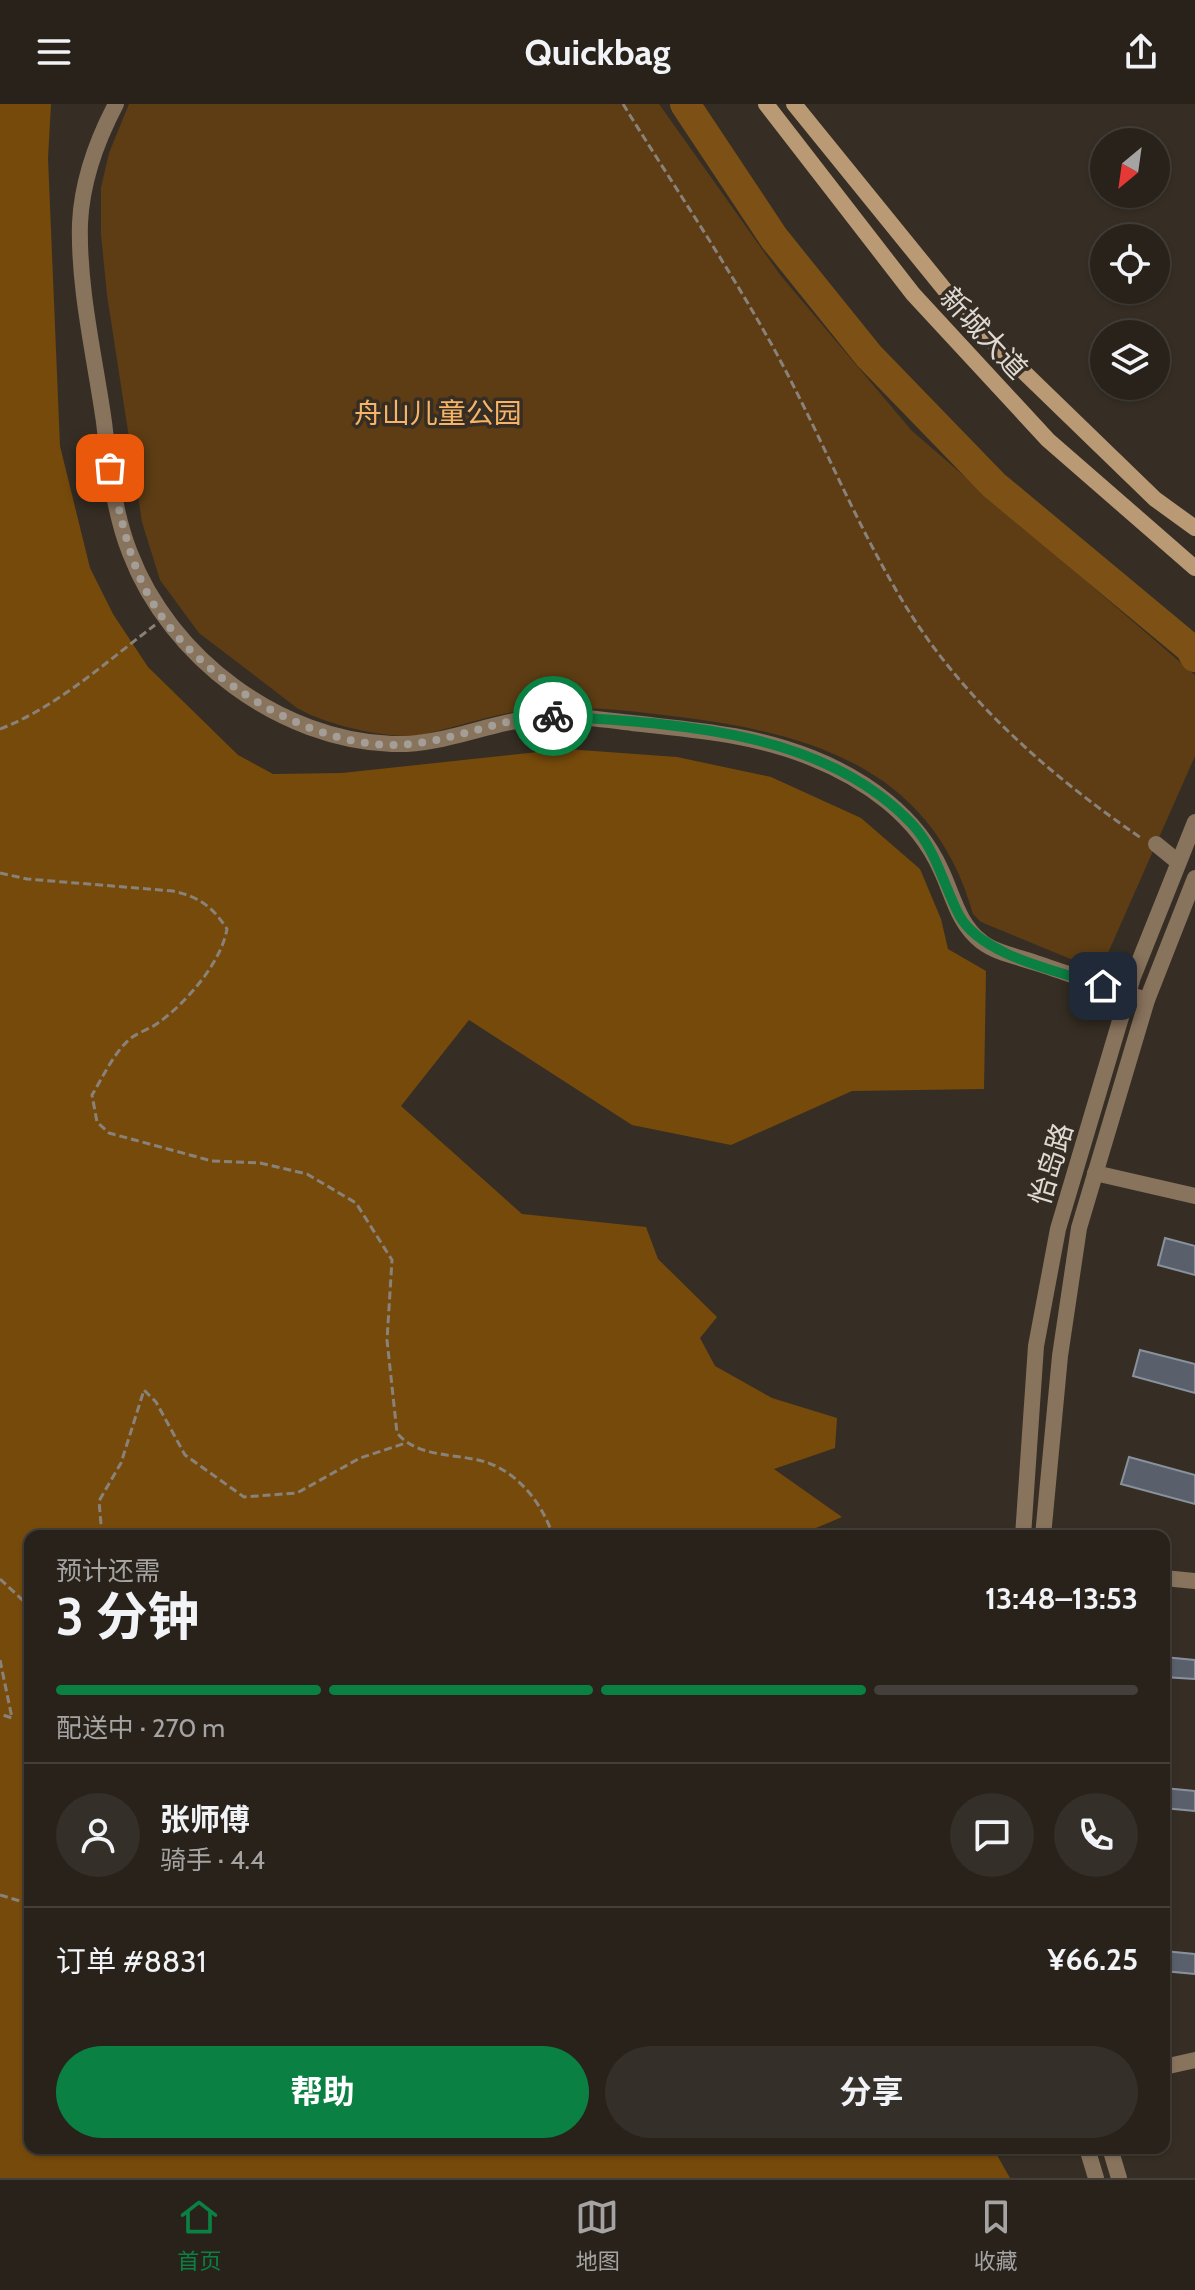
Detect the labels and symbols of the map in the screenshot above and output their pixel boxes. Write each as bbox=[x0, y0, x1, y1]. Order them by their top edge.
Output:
north arrow bbox=[1090, 128, 1170, 208]
street label: 新城大道 bbox=[933, 280, 1035, 386]
park label: 舟山儿童公园 bbox=[354, 396, 522, 430]
pin bbox=[76, 434, 144, 502]
courier bbox=[513, 676, 593, 756]
pin bbox=[1069, 952, 1137, 1020]
street label: 怡岛路 bbox=[1022, 1119, 1080, 1209]

